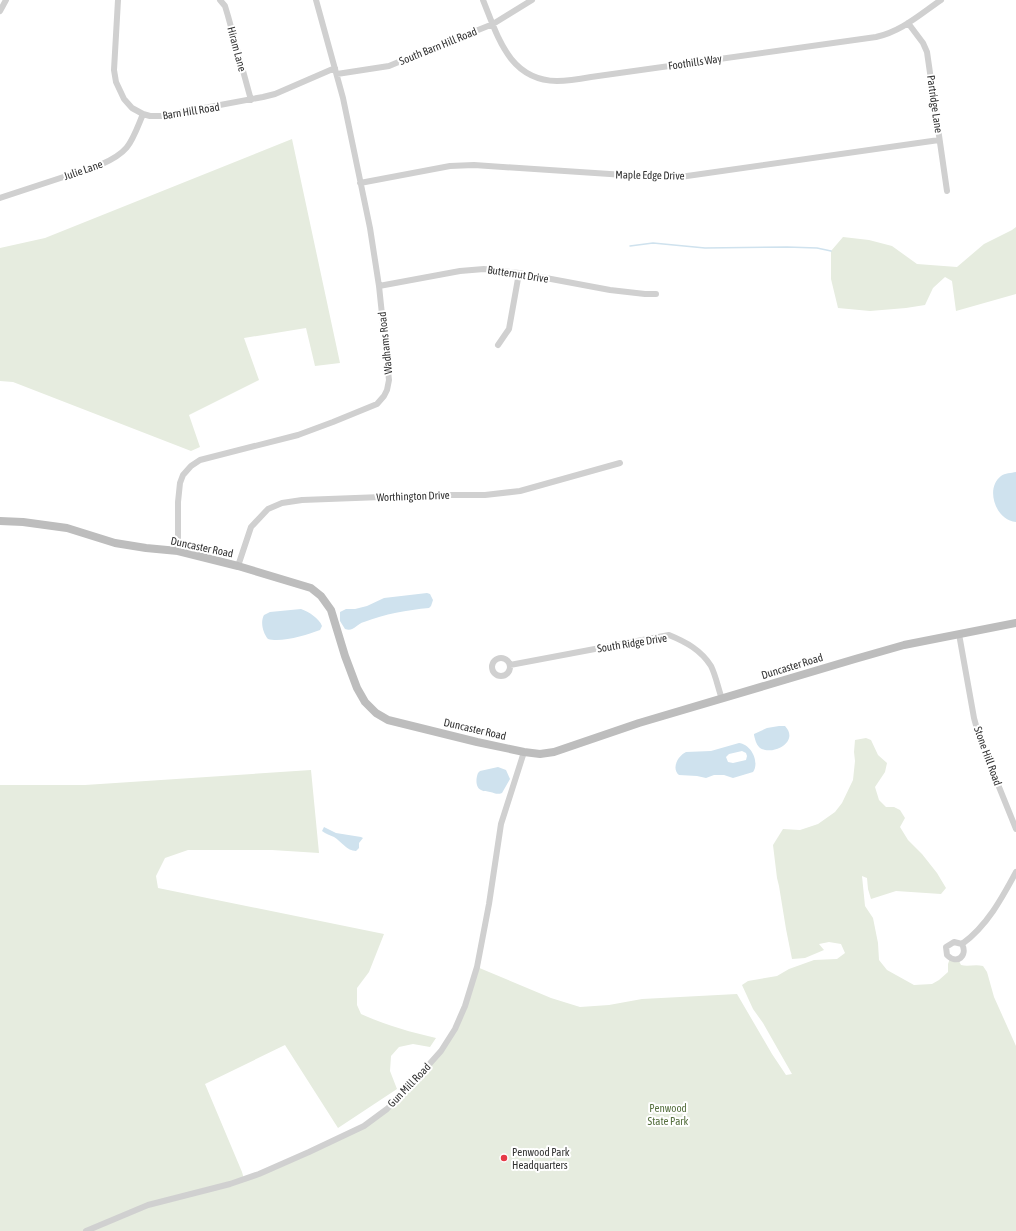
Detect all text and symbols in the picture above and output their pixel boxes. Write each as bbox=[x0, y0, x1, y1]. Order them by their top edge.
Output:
street label: Hiram Lane bbox=[225, 25, 249, 73]
street label: South Barn Hill Road bbox=[397, 25, 479, 67]
street label: Foothills Way bbox=[667, 52, 723, 72]
street label: Partridge Lane bbox=[925, 74, 945, 134]
street label: Barn Hill Road bbox=[162, 101, 220, 121]
street label: Julie Lane bbox=[62, 158, 104, 182]
street label: Maple Edge Drive bbox=[615, 168, 685, 182]
street label: Butternut Drive bbox=[487, 263, 549, 285]
street label: Wadhams Road bbox=[376, 311, 394, 375]
street label: Worthington Drive bbox=[376, 489, 450, 503]
street label: Duncaster Road bbox=[170, 535, 234, 559]
street label: South Ridge Drive bbox=[596, 632, 668, 654]
street label: Duncaster Road bbox=[760, 651, 824, 681]
street label: Duncaster Road bbox=[443, 716, 507, 742]
street label: Stone Hill Road bbox=[972, 725, 1004, 787]
street label: Gun Mill Road bbox=[385, 1061, 433, 1109]
park label: Penwood State Park bbox=[648, 1102, 689, 1127]
place label: Penwood Park Headquarters bbox=[512, 1146, 570, 1171]
marker: Penwood Park Headquarters bbox=[499, 1153, 509, 1163]

